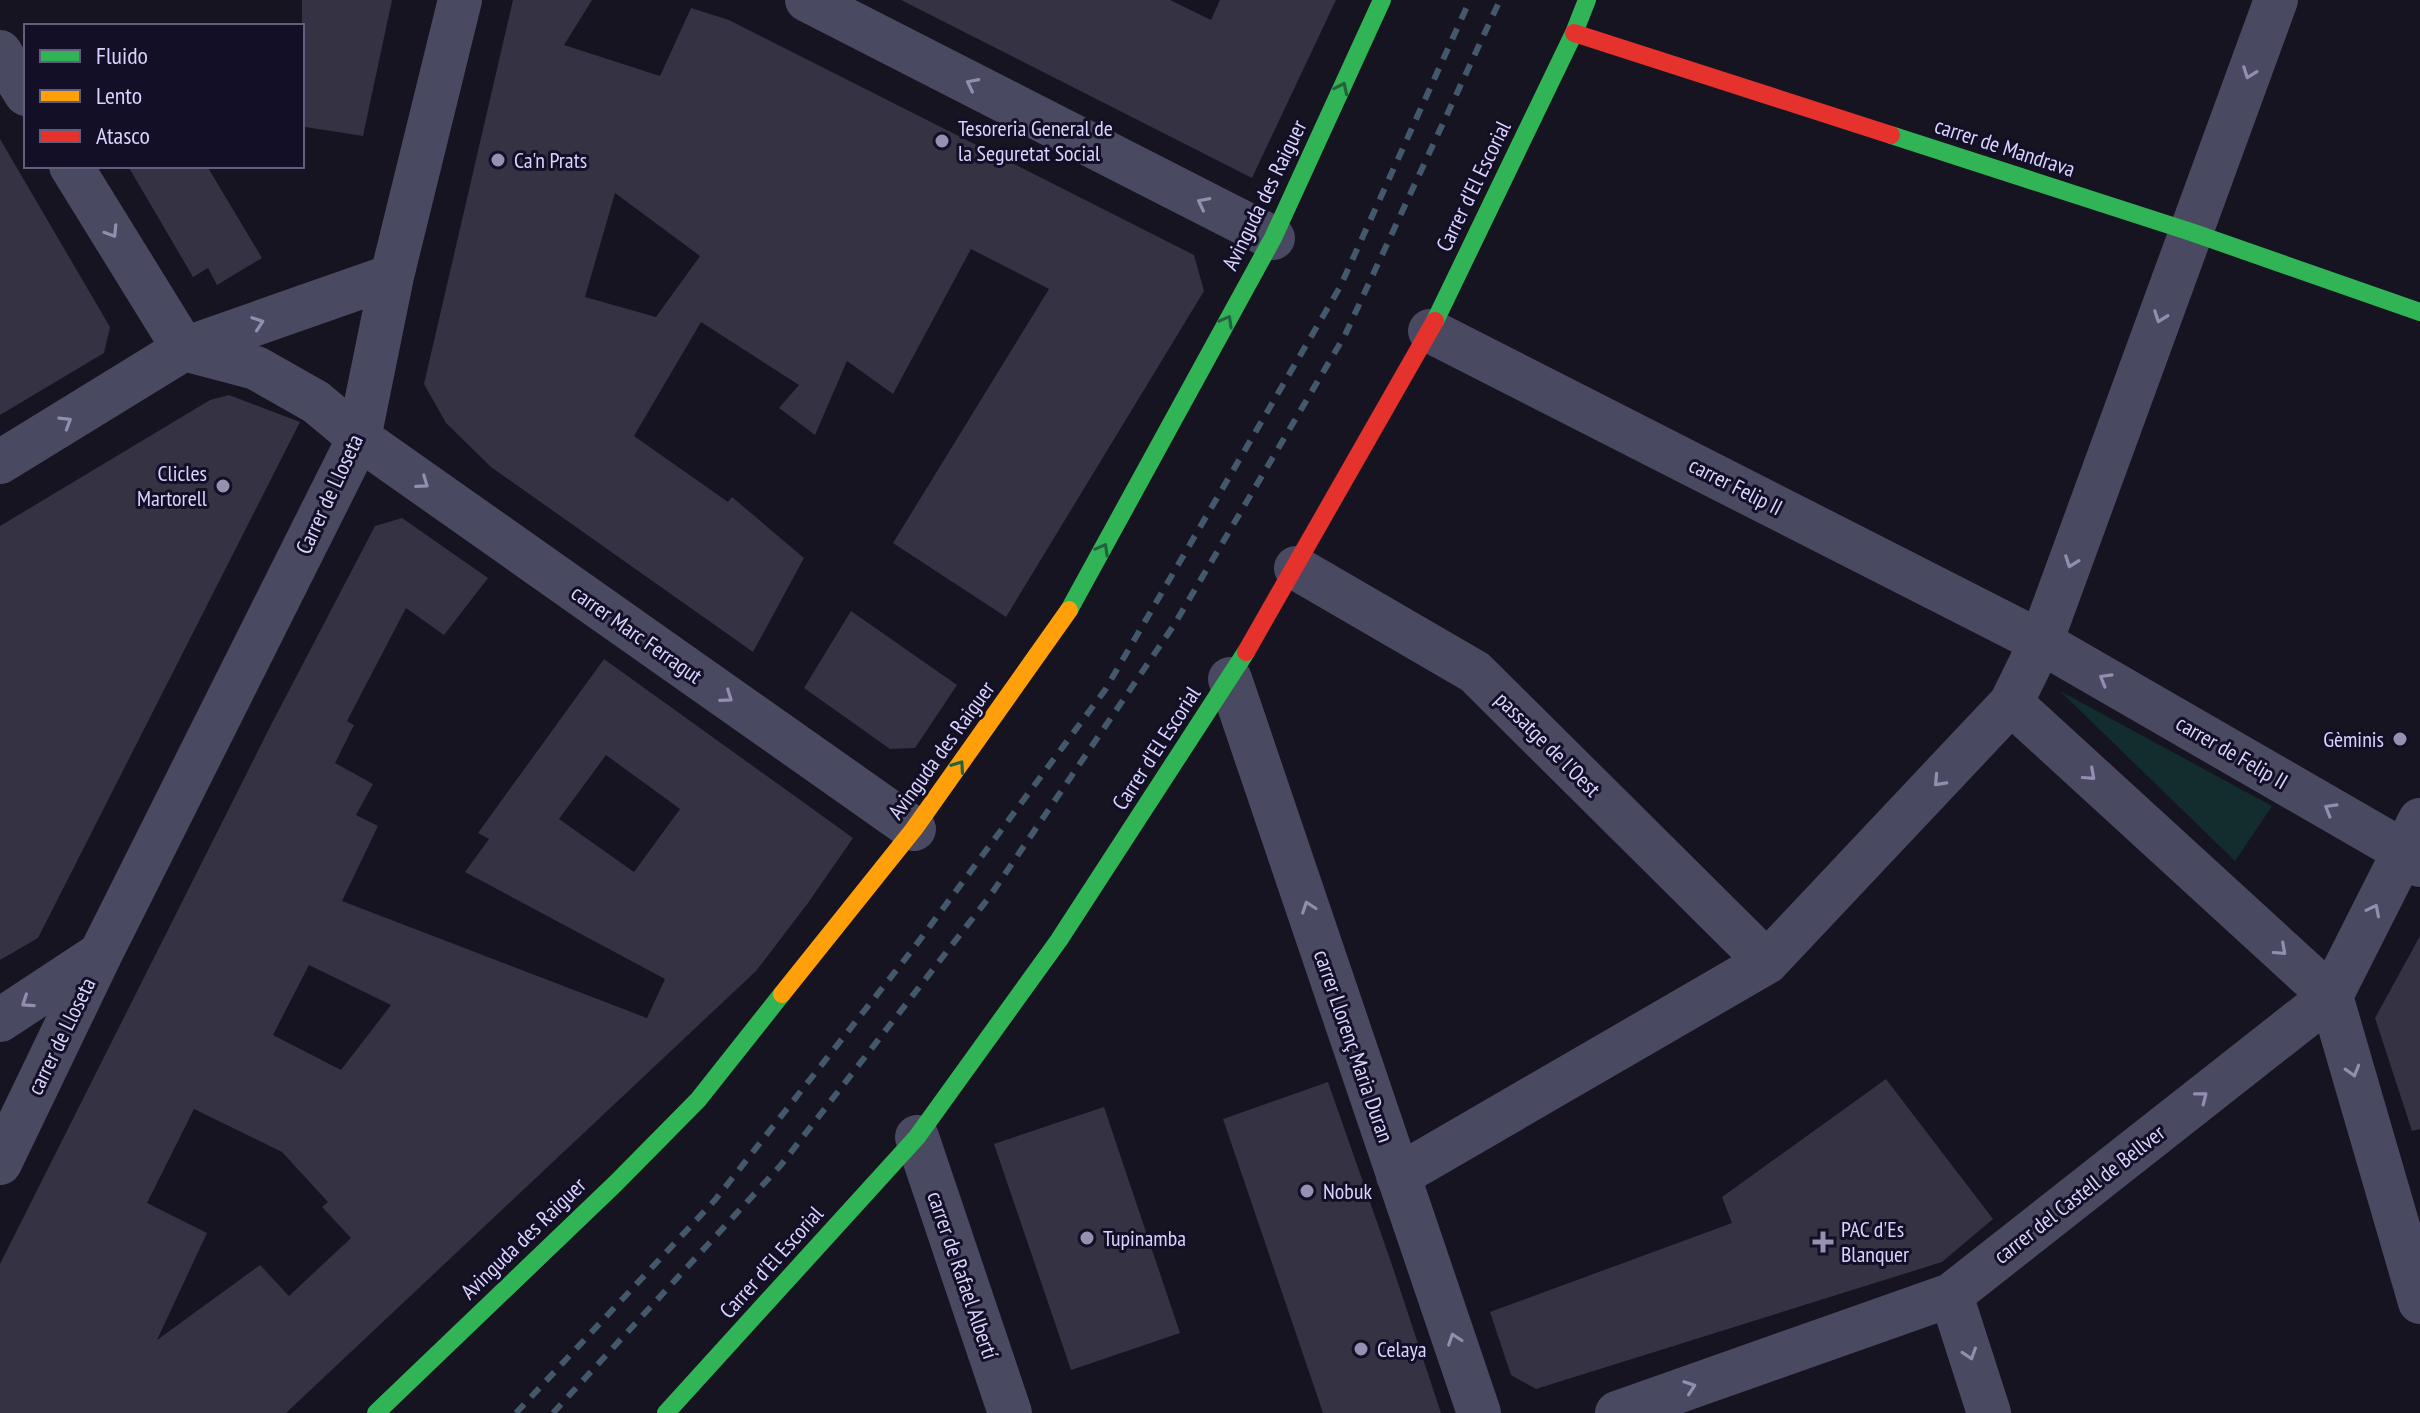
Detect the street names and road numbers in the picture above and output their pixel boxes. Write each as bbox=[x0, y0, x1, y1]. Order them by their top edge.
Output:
street label: carrer de Mandrava bbox=[1931, 111, 2079, 183]
street label: Avinguda des Raiguer bbox=[1216, 115, 1312, 275]
street label: Carrer d'El Escorial bbox=[1429, 115, 1517, 256]
street label: Carrer de Lloseta bbox=[289, 430, 369, 558]
street label: carrer Felip II bbox=[1685, 451, 1787, 521]
street label: carrer Marc Ferragut bbox=[566, 579, 708, 689]
street label: Avinguda des Raiguer bbox=[882, 676, 1000, 824]
street label: Carrer d'El Escorial bbox=[1106, 680, 1207, 815]
street label: passatge de l'Oest bbox=[1489, 685, 1607, 803]
street label: carrer de Felip II bbox=[2171, 709, 2293, 795]
street label: carrer Llorenç Maria Duran bbox=[1308, 946, 1400, 1146]
street label: carrer de Lloseta bbox=[21, 973, 101, 1099]
street label: carrer del Castell de Bellver bbox=[1988, 1119, 2170, 1269]
street label: Avinguda des Raiguer bbox=[454, 1171, 592, 1305]
street label: carrer de Rafael Albertí bbox=[921, 1188, 1005, 1363]
street label: Carrer d'El Escorial bbox=[713, 1199, 829, 1324]

